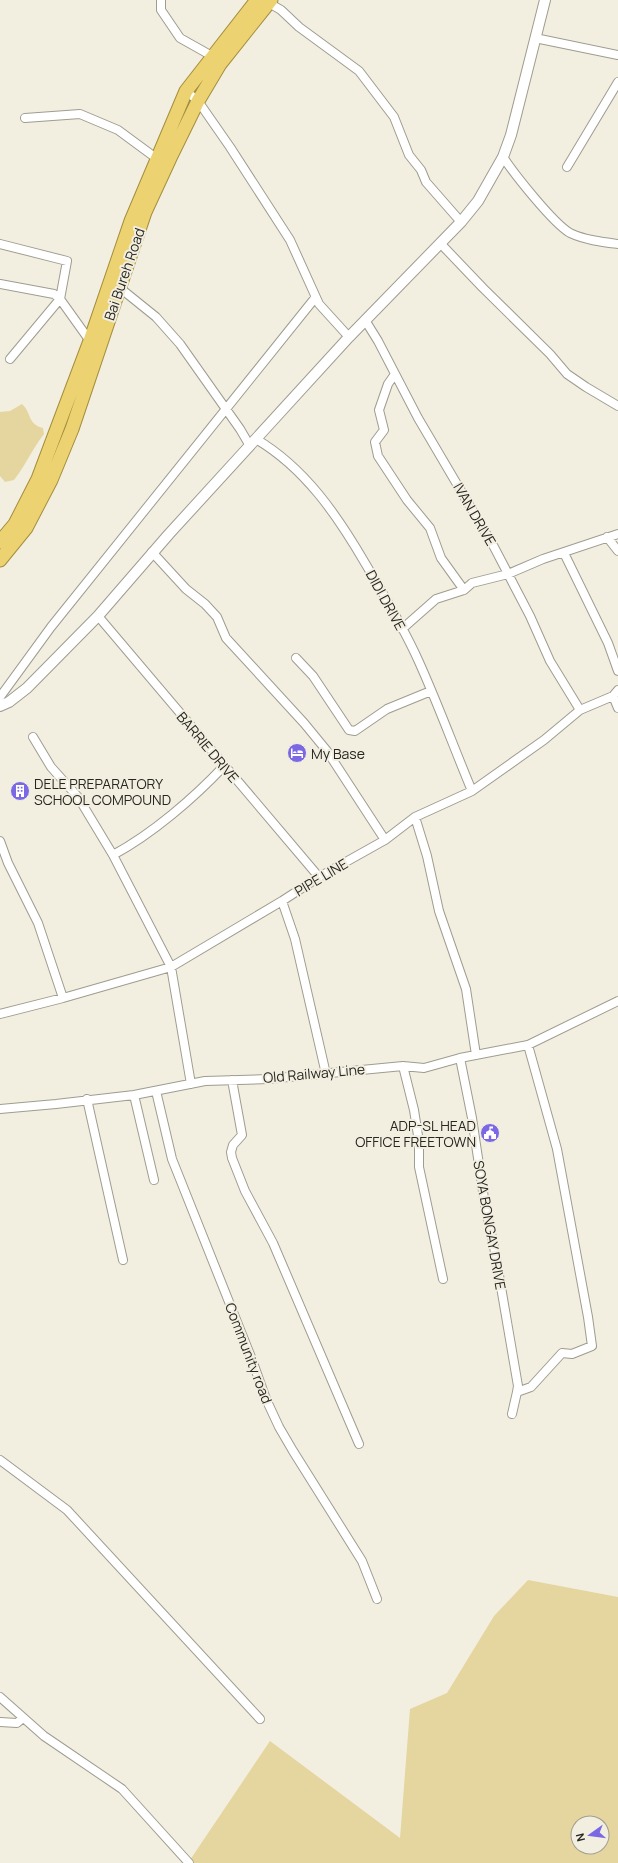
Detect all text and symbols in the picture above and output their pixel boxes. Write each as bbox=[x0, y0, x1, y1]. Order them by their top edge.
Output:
street label: Bai Bureh Road bbox=[99, 225, 149, 323]
street label: IVAN DRIVE bbox=[449, 479, 501, 549]
street label: DIDI DRIVE bbox=[362, 566, 410, 634]
street label: BARRIE DRIVE bbox=[173, 708, 243, 786]
hotel icon: My Base bbox=[286, 742, 308, 764]
place label: My Base bbox=[311, 744, 365, 763]
place label: DELE PREPARATORY SCHOOL COMPOUND bbox=[34, 774, 171, 809]
building icon: DELE PREPARATORY SCHOOL COMPOUND bbox=[9, 780, 31, 802]
street label: PIPE LINE bbox=[291, 854, 351, 900]
street label: Old Railway Line bbox=[262, 1059, 366, 1087]
place label: ADP-SL HEAD OFFICE FREETOWN bbox=[355, 1116, 476, 1151]
public building icon: ADP-SL HEAD OFFICE FREETOWN bbox=[479, 1122, 501, 1144]
street label: SOYA BONGAY DRIVE bbox=[469, 1159, 511, 1291]
street label: Community road bbox=[221, 1300, 277, 1406]
north arrow bbox=[570, 1815, 610, 1855]
text: N bbox=[572, 1832, 588, 1843]

